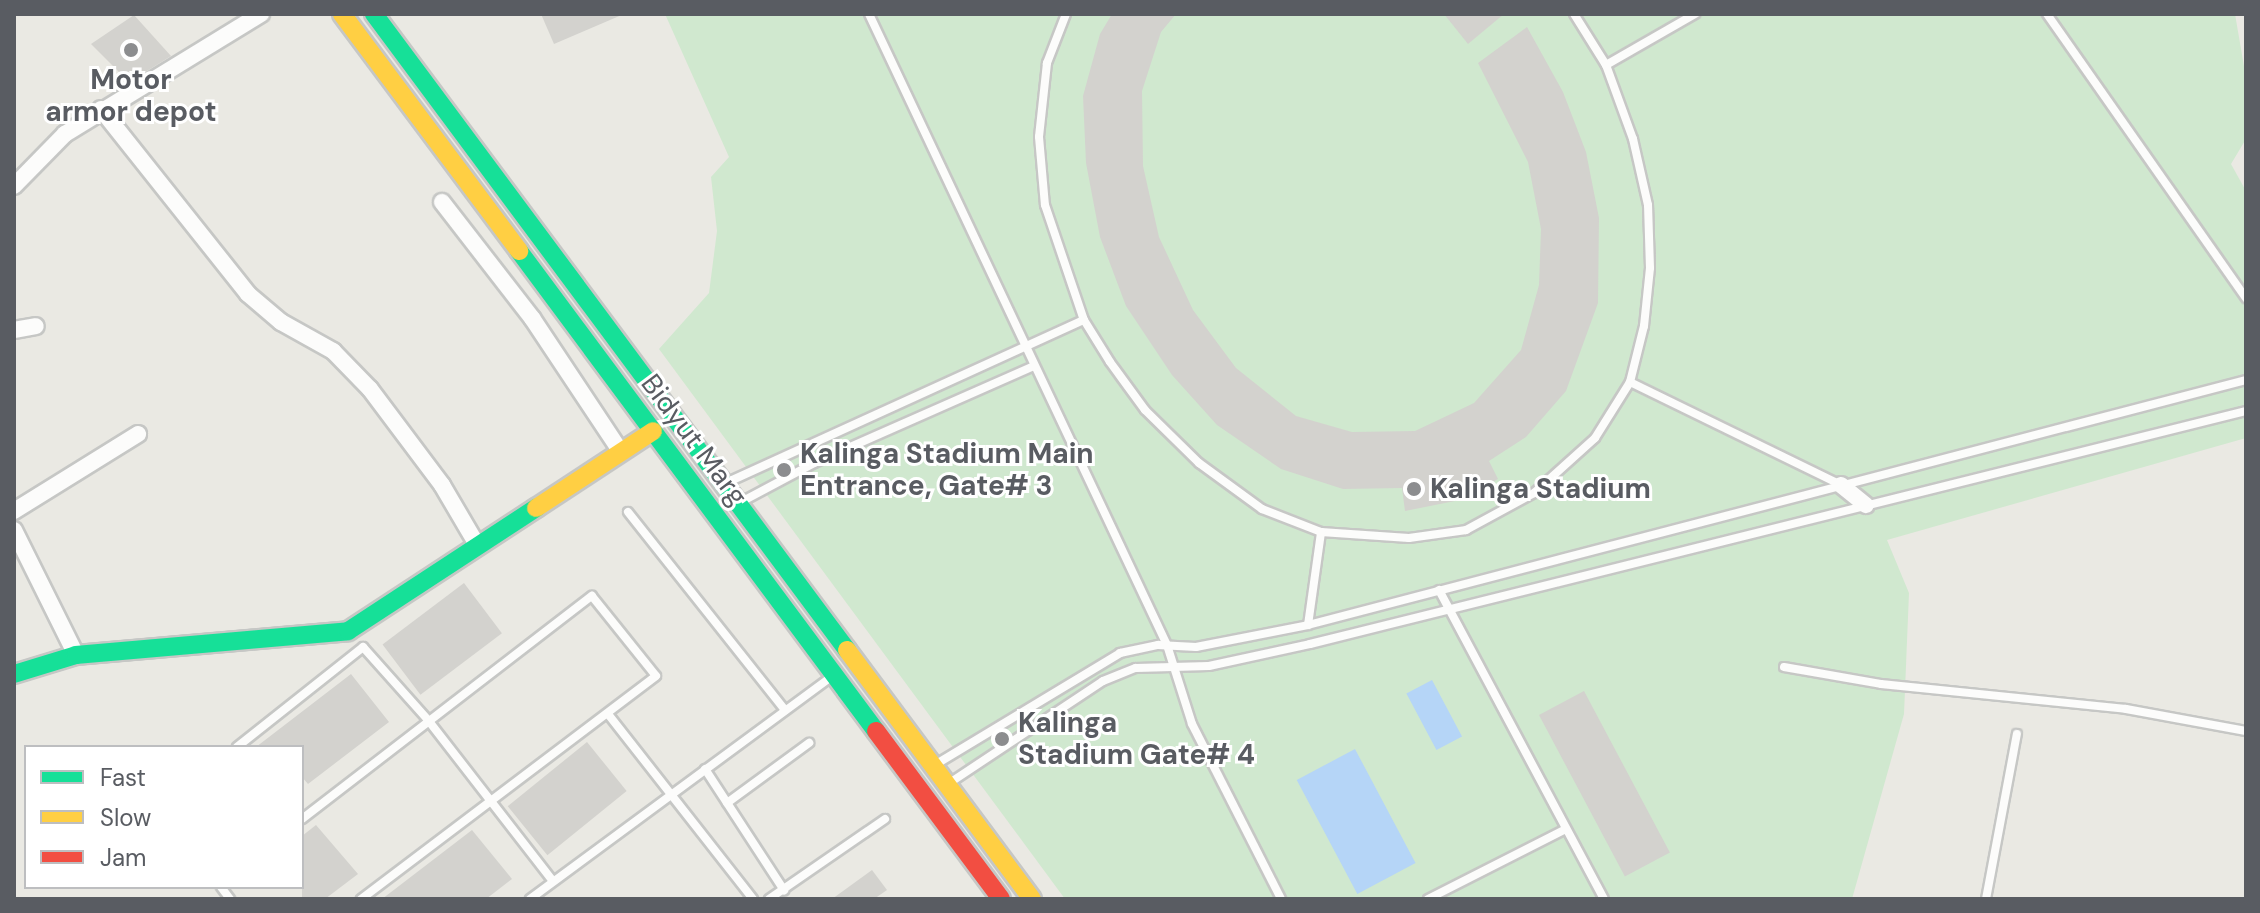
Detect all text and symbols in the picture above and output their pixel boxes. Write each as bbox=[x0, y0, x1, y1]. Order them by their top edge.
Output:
marker: Motor armor depot bbox=[122, 41, 140, 59]
place label: Motor armor depot bbox=[45, 63, 217, 129]
street label: Bidyut Marg bbox=[634, 368, 754, 512]
place label: Kalinga Stadium Main Entrance, Gate# 3 bbox=[800, 437, 1094, 503]
marker: Kalinga Stadium Main Entrance, Gate# 3 bbox=[775, 461, 793, 479]
place label: Kalinga Stadium bbox=[1430, 472, 1651, 506]
marker: Kalinga Stadium bbox=[1405, 480, 1423, 498]
place label: Kalinga Stadium Gate# 4 bbox=[1018, 706, 1255, 772]
marker: Kalinga Stadium Gate# 4 bbox=[993, 730, 1011, 748]
legend bbox=[24, 745, 304, 889]
text: Fast bbox=[100, 762, 146, 793]
text: Slow bbox=[100, 802, 151, 833]
text: Jam bbox=[100, 842, 146, 873]

